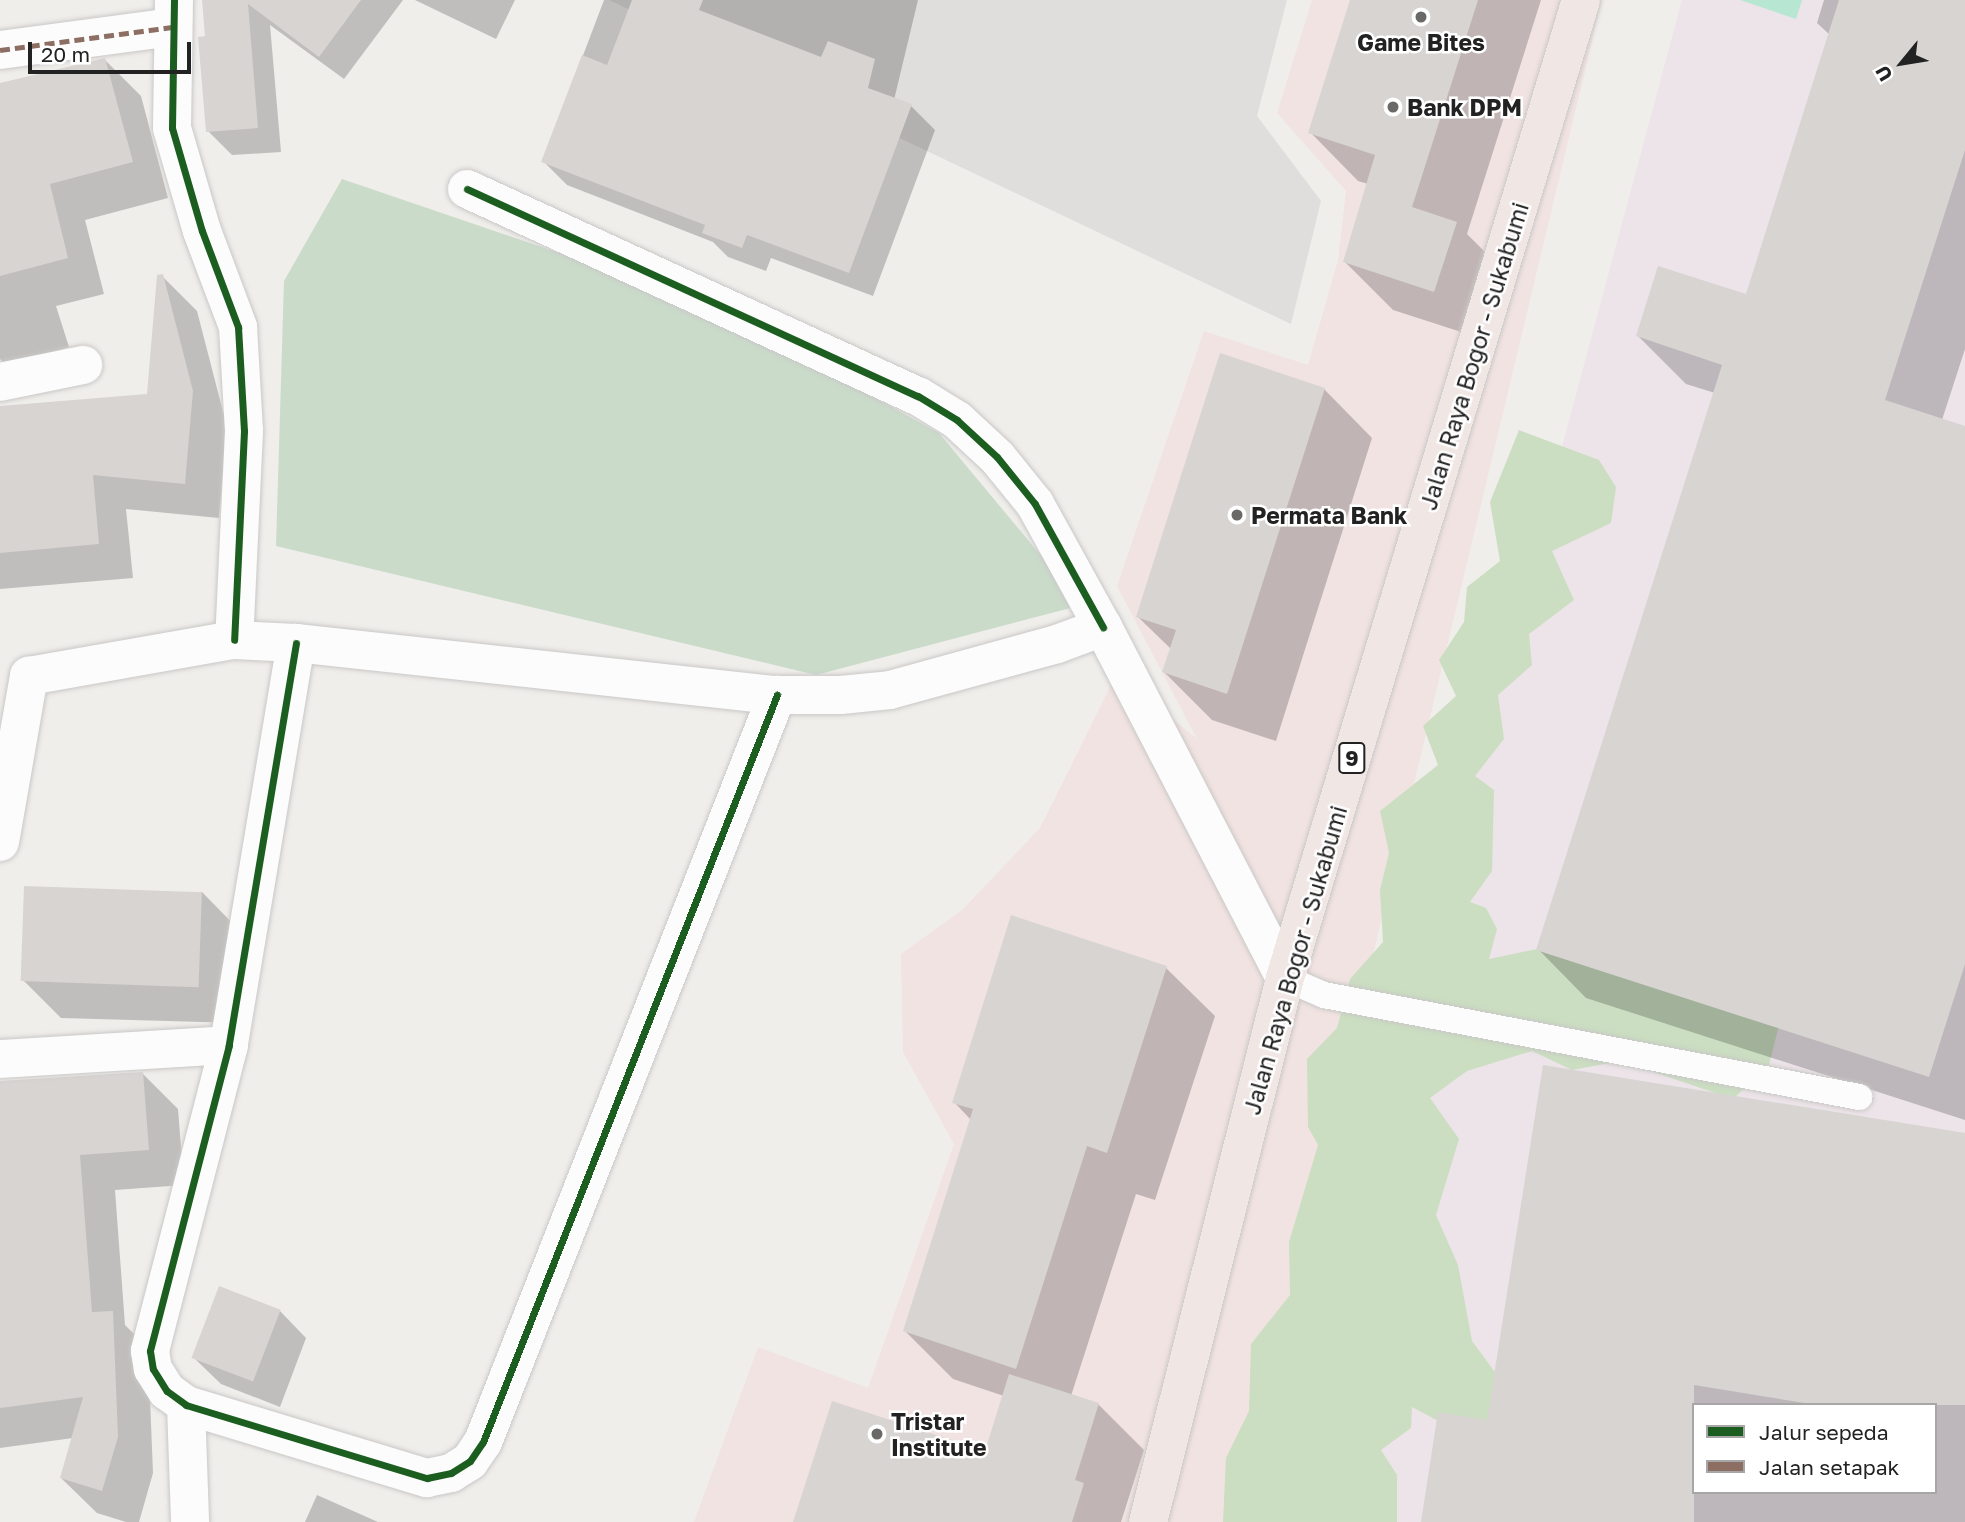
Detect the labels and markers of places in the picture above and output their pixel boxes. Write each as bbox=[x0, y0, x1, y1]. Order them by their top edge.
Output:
marker: Game Bites bbox=[1413, 9, 1429, 25]
place label: Game Bites bbox=[1357, 28, 1485, 56]
place label: Bank DPM bbox=[1407, 93, 1522, 121]
marker: Bank DPM bbox=[1385, 99, 1401, 115]
place label: Permata Bank bbox=[1251, 501, 1407, 529]
marker: Permata Bank bbox=[1229, 507, 1245, 523]
place label: Tristar Institute bbox=[891, 1407, 987, 1461]
marker: Tristar Institute bbox=[869, 1426, 885, 1442]

